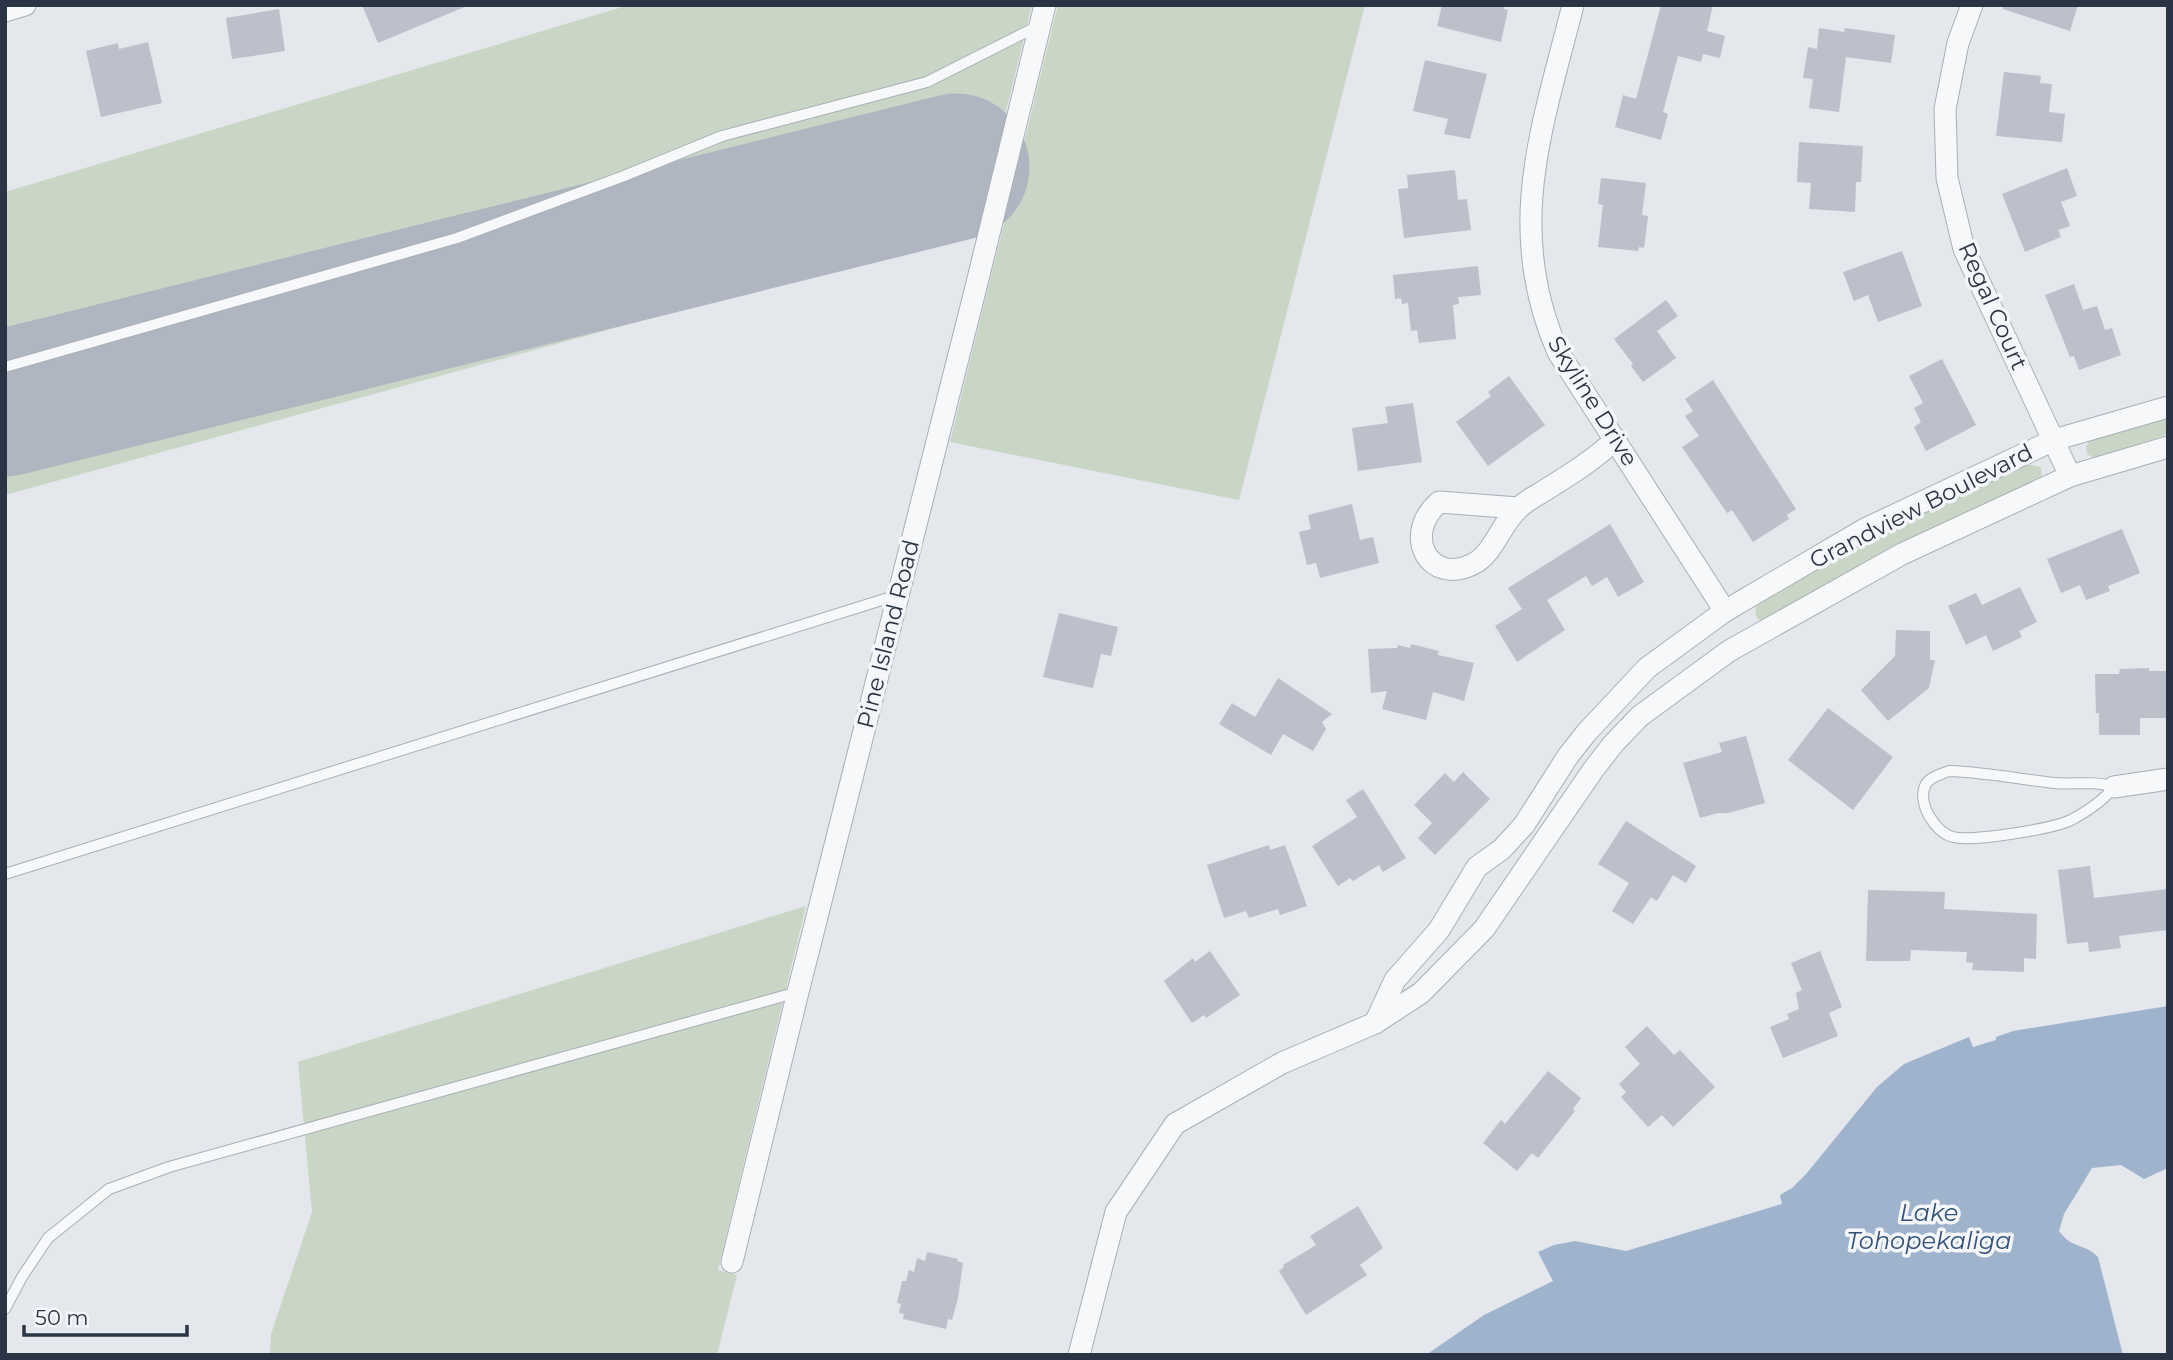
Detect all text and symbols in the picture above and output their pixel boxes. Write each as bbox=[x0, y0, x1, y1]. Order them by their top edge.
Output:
street label: Regal Court bbox=[1952, 238, 2034, 374]
street label: Skyline Drive bbox=[1542, 331, 1644, 471]
street label: Grandview Boulevard bbox=[1805, 438, 2037, 574]
street label: Pine Island Road bbox=[851, 537, 925, 731]
water label: Lake Tohopekaliga bbox=[1846, 1198, 2012, 1255]
scale bar bbox=[24, 1294, 187, 1338]
text: 50 m bbox=[35, 1305, 89, 1330]

